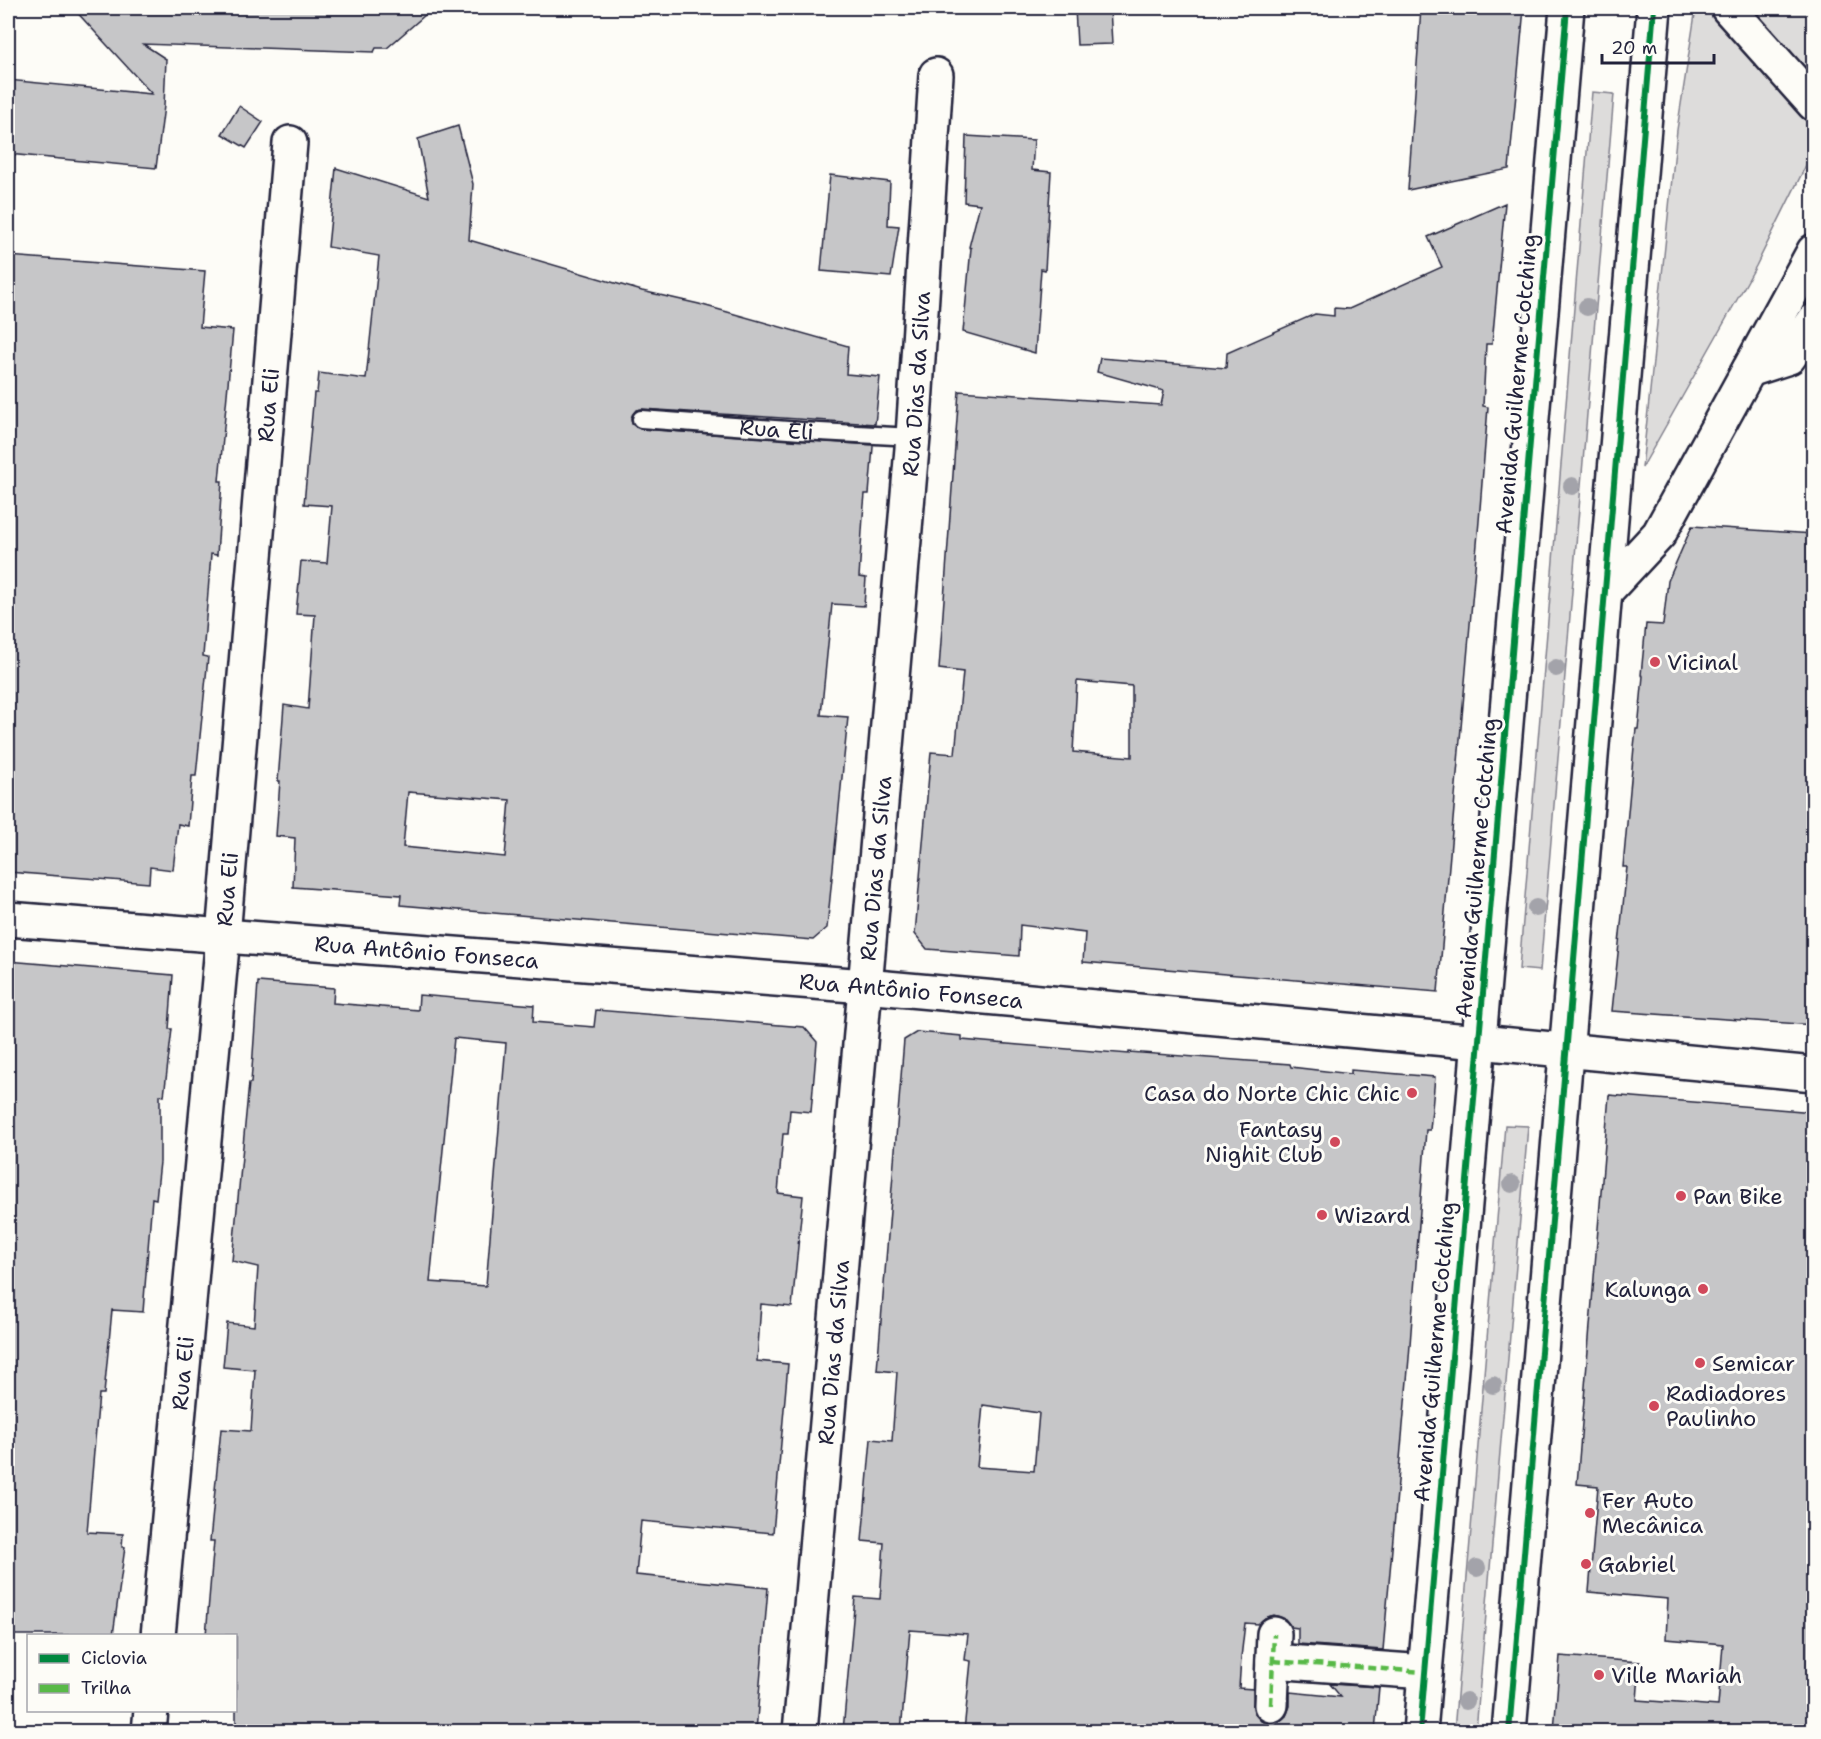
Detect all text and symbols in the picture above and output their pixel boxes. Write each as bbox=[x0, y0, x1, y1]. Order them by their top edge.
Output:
scale bar bbox=[1602, 27, 1714, 65]
text: 20 m bbox=[1611, 36, 1657, 60]
street label: Avenida Guilherme Cotching bbox=[1489, 233, 1544, 535]
street label: Rua Dias da Silva bbox=[896, 290, 937, 478]
street label: Rua Eli bbox=[251, 367, 286, 443]
street label: Rua Eli bbox=[738, 412, 815, 447]
place label: Vicinal bbox=[1667, 648, 1738, 677]
marker: Vicinal bbox=[1648, 655, 1662, 669]
street label: Avenida Guilherme Cotching bbox=[1449, 717, 1504, 1019]
street label: Rua Dias da Silva bbox=[853, 774, 898, 962]
street label: Rua Eli bbox=[210, 851, 245, 928]
street label: Rua Antônio Fonseca bbox=[313, 929, 540, 975]
street label: Rua Antônio Fonseca bbox=[798, 967, 1025, 1015]
place label: Casa do Norte Chic Chic bbox=[1144, 1079, 1400, 1108]
marker: Casa do Norte Chic Chic bbox=[1405, 1086, 1419, 1100]
place label: Fantasy Nighit Club bbox=[1205, 1115, 1323, 1169]
marker: Fantasy Nighit Club bbox=[1328, 1135, 1342, 1149]
place label: Pan Bike bbox=[1693, 1182, 1783, 1211]
marker: Pan Bike bbox=[1674, 1189, 1688, 1203]
place label: Wizard bbox=[1334, 1201, 1410, 1230]
street label: Avenida Guilherme Cotching bbox=[1407, 1201, 1462, 1503]
marker: Wizard bbox=[1315, 1208, 1329, 1222]
street label: Rua Dias da Silva bbox=[811, 1258, 856, 1446]
place label: Kalunga bbox=[1605, 1275, 1691, 1304]
marker: Kalunga bbox=[1696, 1282, 1710, 1296]
street label: Rua Eli bbox=[165, 1335, 201, 1412]
place label: Semicar bbox=[1712, 1349, 1795, 1378]
marker: Semicar bbox=[1693, 1356, 1707, 1370]
place label: Radiadores Paulinho bbox=[1666, 1379, 1786, 1433]
marker: Radiadores Paulinho bbox=[1647, 1399, 1661, 1413]
place label: Fer Auto Mecânica bbox=[1602, 1486, 1703, 1540]
marker: Fer Auto Mecânica bbox=[1583, 1506, 1597, 1520]
place label: Gabriel bbox=[1598, 1550, 1676, 1579]
marker: Gabriel bbox=[1579, 1557, 1593, 1571]
legend bbox=[27, 1634, 237, 1712]
text: Ciclovia bbox=[81, 1646, 147, 1670]
place label: Ville Mariah bbox=[1611, 1661, 1742, 1690]
marker: Ville Mariah bbox=[1592, 1668, 1606, 1682]
text: Trilha bbox=[81, 1676, 131, 1700]

